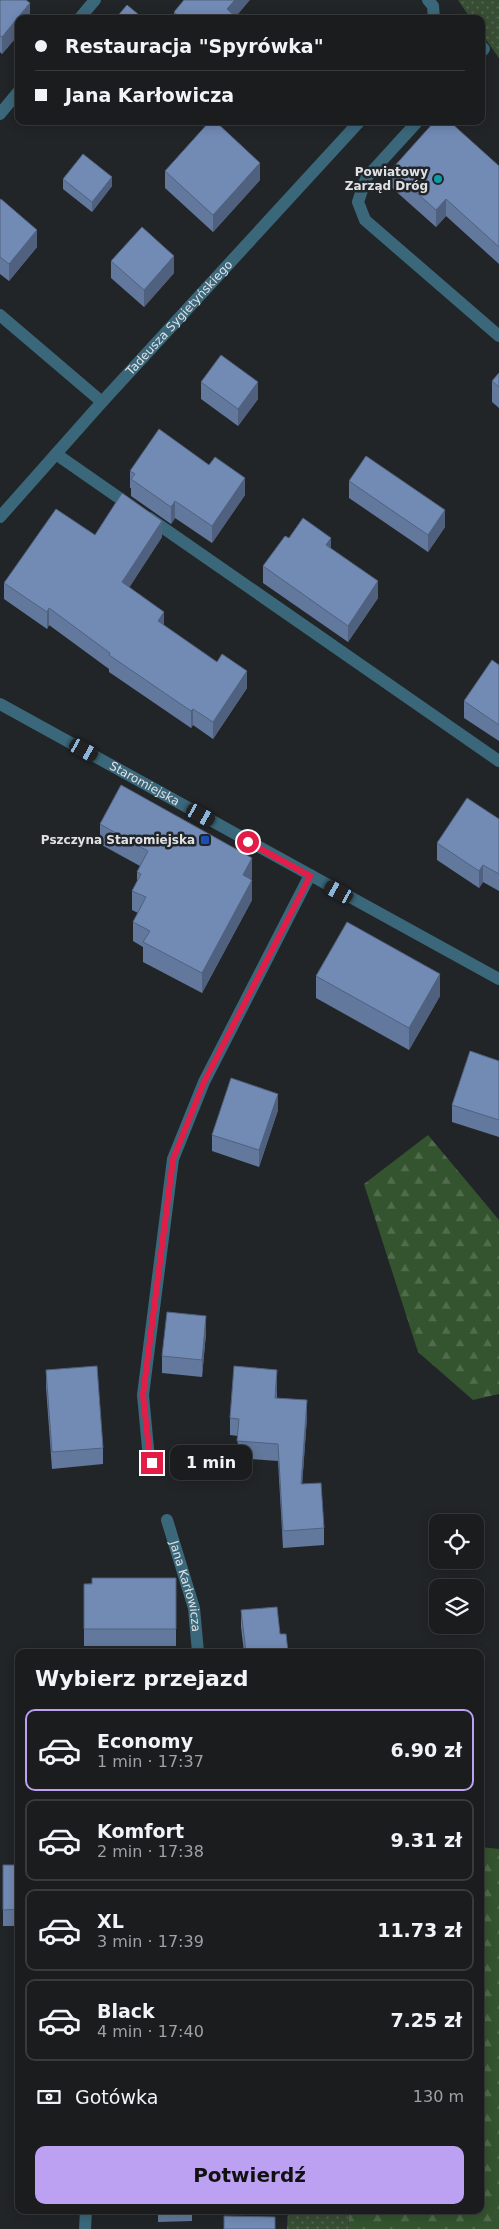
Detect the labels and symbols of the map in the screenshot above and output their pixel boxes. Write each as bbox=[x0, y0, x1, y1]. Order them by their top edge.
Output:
place label: Powiatowy Zarząd Dróg bbox=[345, 165, 428, 193]
marker: Powiatowy Zarząd Dróg bbox=[432, 173, 444, 185]
street label: Tadeusza Sygietyńskiego bbox=[123, 258, 235, 379]
car bbox=[67, 736, 100, 764]
street label: Staromiejska bbox=[107, 759, 182, 809]
car bbox=[184, 801, 217, 829]
route start bbox=[237, 831, 259, 853]
place label: Pszczyna Staromiejska bbox=[41, 833, 195, 847]
marker: Pszczyna Staromiejska bbox=[199, 834, 211, 846]
car bbox=[322, 878, 355, 906]
callout: 1 min bbox=[170, 1446, 252, 1480]
route end bbox=[141, 1452, 163, 1474]
street label: Jana Karłowicza bbox=[166, 1538, 203, 1632]

